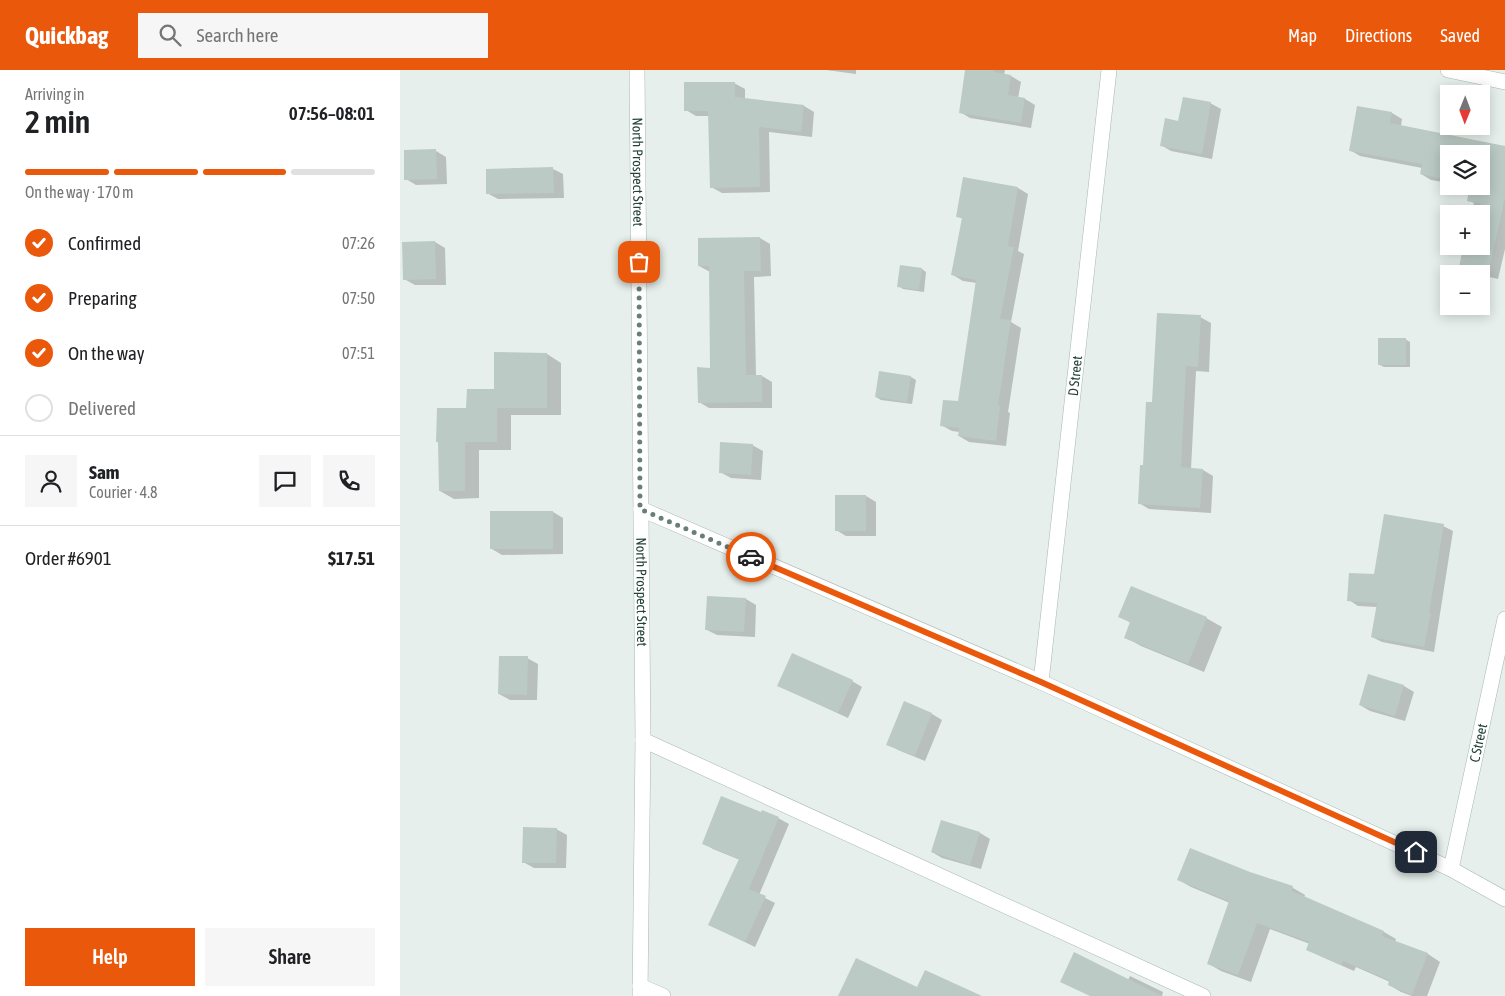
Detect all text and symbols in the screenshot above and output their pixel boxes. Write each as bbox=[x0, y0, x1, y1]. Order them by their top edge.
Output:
search box bbox=[138, 13, 488, 58]
icon: search bbox=[156, 21, 184, 49]
text: Quickbag bbox=[25, 22, 108, 49]
text: Search here bbox=[196, 24, 278, 46]
text: Map bbox=[1288, 25, 1317, 46]
text: Directions bbox=[1345, 25, 1412, 46]
text: Saved bbox=[1440, 25, 1480, 46]
text: Arriving in bbox=[25, 85, 85, 103]
north arrow bbox=[1440, 85, 1490, 135]
map controls bbox=[1440, 85, 1490, 315]
text: 07:56–08:01 bbox=[289, 102, 375, 124]
text: 2 min bbox=[25, 103, 90, 140]
street label: North Prospect Street bbox=[629, 117, 646, 227]
button: layers bbox=[1440, 145, 1490, 195]
text: On the way · 170 m bbox=[25, 183, 134, 201]
button: + bbox=[1440, 205, 1490, 255]
icon: check bbox=[25, 229, 53, 257]
text: Confirmed bbox=[68, 232, 141, 254]
text: 07:26 bbox=[342, 234, 375, 252]
pin bbox=[618, 241, 660, 283]
icon: bag bbox=[625, 248, 653, 276]
button: − bbox=[1440, 265, 1490, 315]
icon: check bbox=[25, 284, 53, 312]
text: Preparing bbox=[68, 287, 137, 309]
text: 07:50 bbox=[342, 289, 375, 307]
icon: check bbox=[25, 339, 53, 367]
text: On the way bbox=[68, 342, 145, 364]
text: 07:51 bbox=[342, 344, 375, 362]
street label: D Street bbox=[1065, 355, 1085, 397]
text: Delivered bbox=[68, 397, 136, 419]
button: person bbox=[25, 455, 77, 507]
button: chat bbox=[259, 455, 311, 507]
button: phone bbox=[323, 455, 375, 507]
text: Sam bbox=[89, 461, 120, 483]
text: Courier · 4.8 bbox=[89, 483, 158, 501]
courier bbox=[726, 532, 776, 582]
street label: North Prospect Street bbox=[633, 537, 650, 647]
icon: car bbox=[737, 543, 765, 571]
text: Order #6901 bbox=[25, 547, 112, 569]
text: $17.51 bbox=[328, 547, 375, 569]
street label: C Street bbox=[1466, 722, 1490, 764]
pin bbox=[1395, 831, 1437, 873]
icon: home bbox=[1402, 838, 1430, 866]
button: Help bbox=[25, 928, 195, 986]
button: Share bbox=[205, 928, 375, 986]

